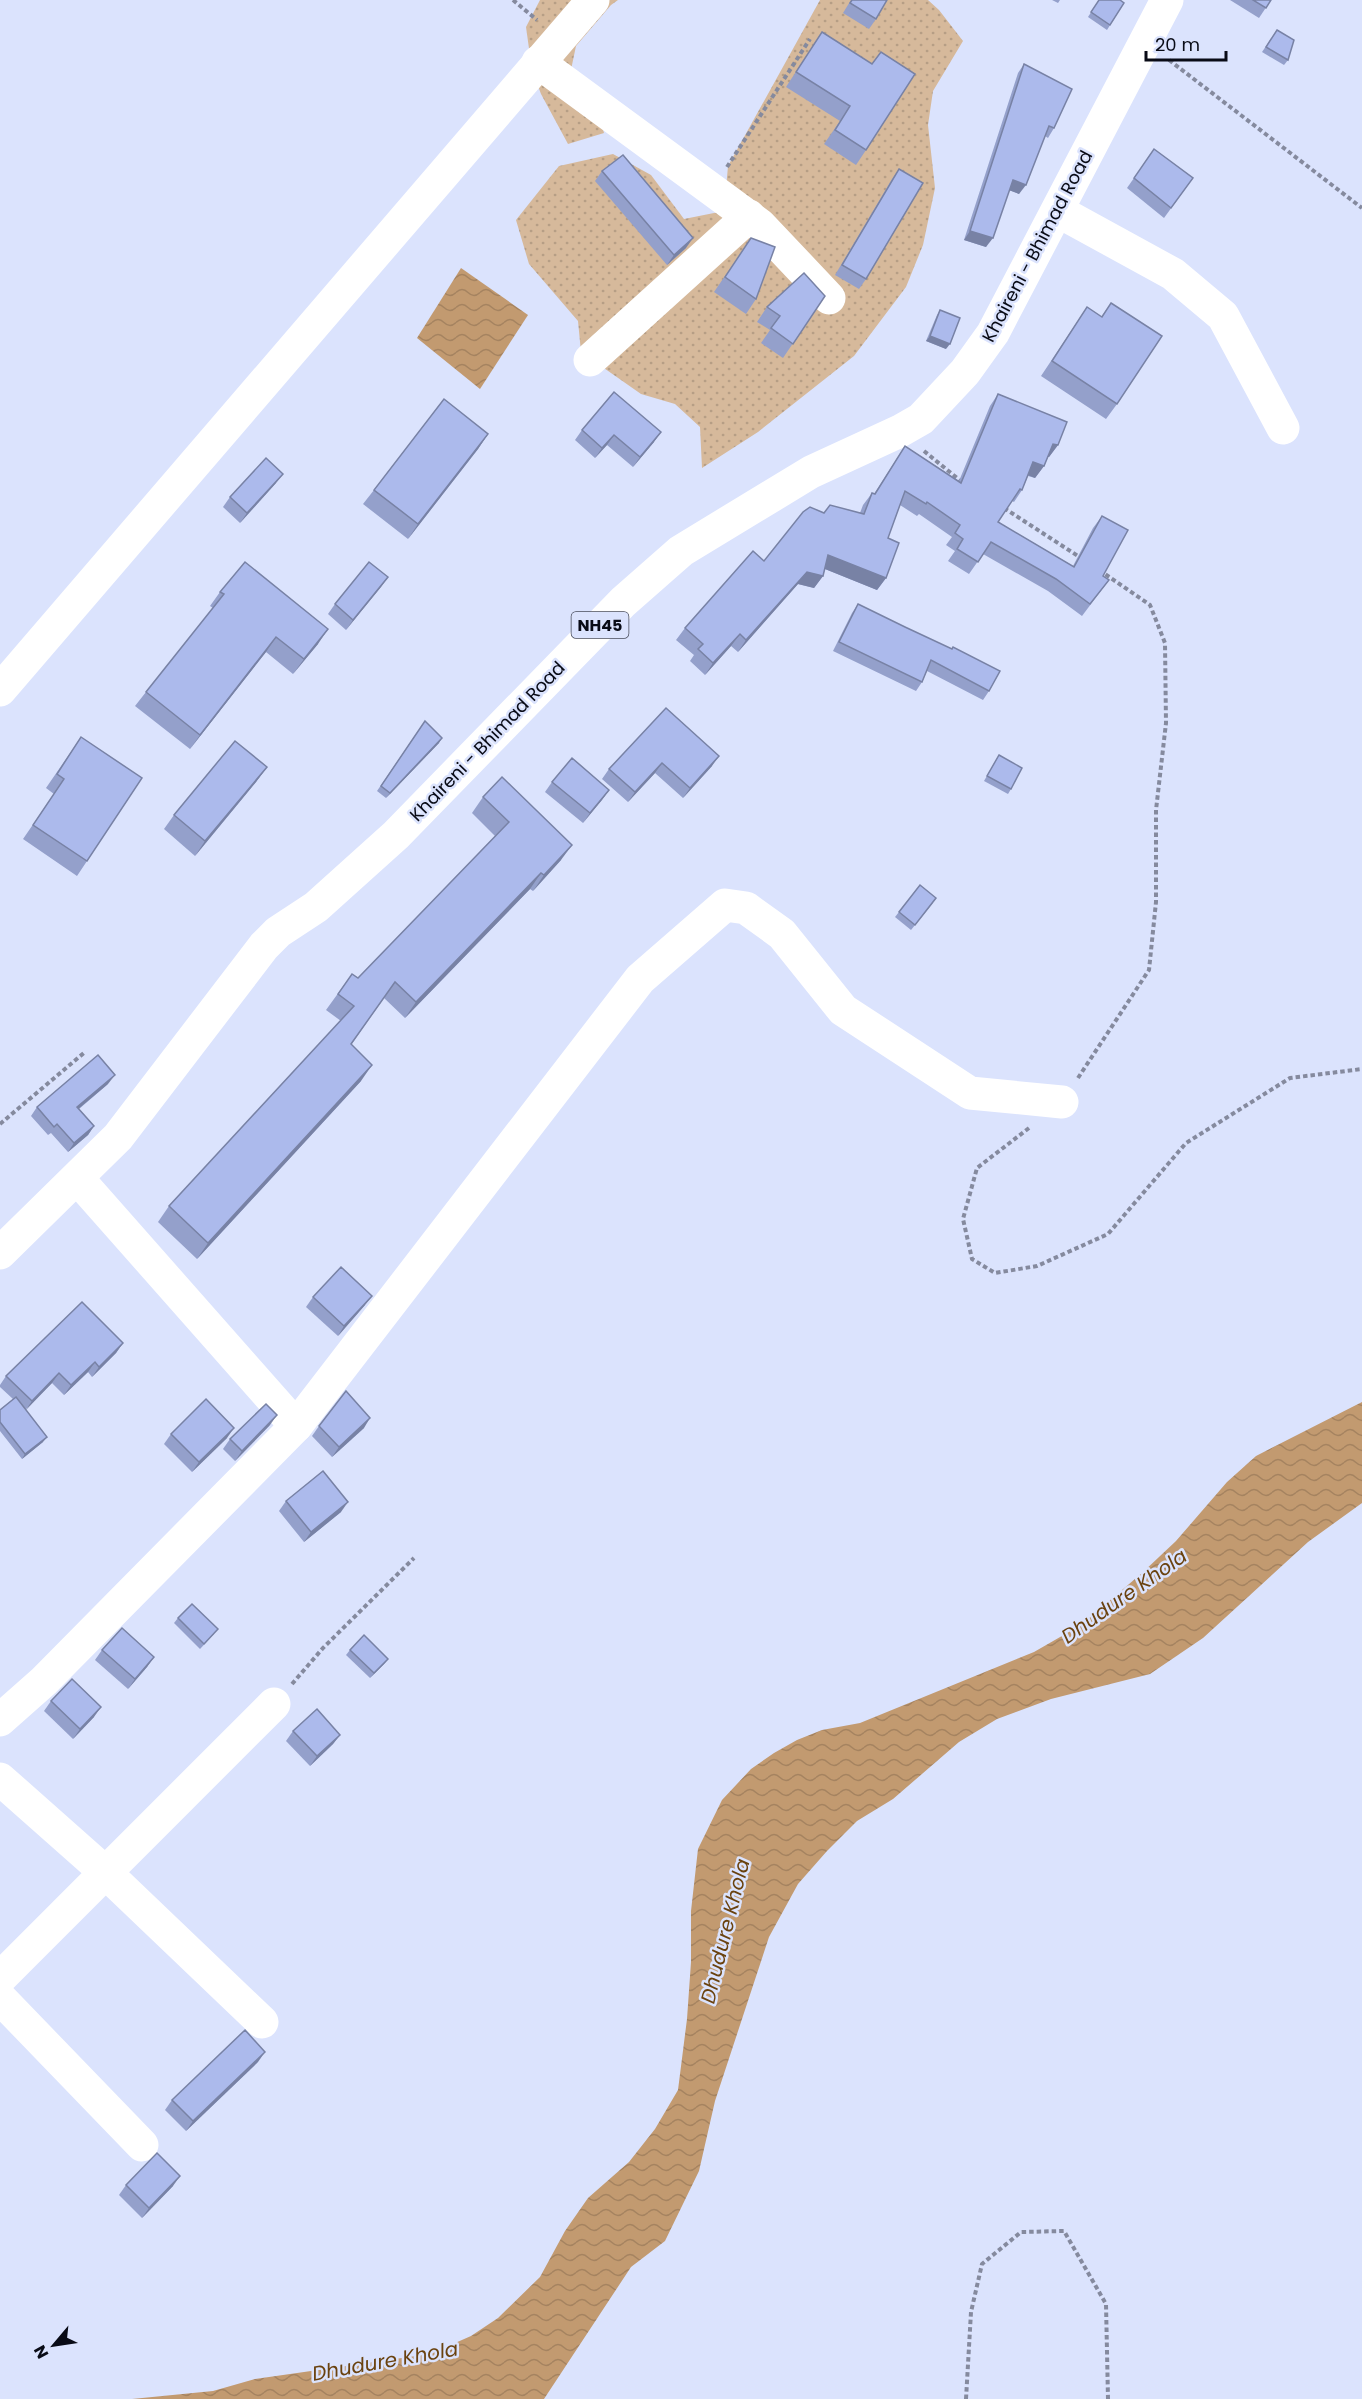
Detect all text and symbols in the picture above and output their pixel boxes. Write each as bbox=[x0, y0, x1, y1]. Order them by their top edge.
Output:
scale bar bbox=[1146, 24, 1226, 62]
text: 20 m bbox=[1155, 32, 1200, 57]
street label: Khaireni - Bhimad Road bbox=[976, 146, 1098, 346]
road number: NH45 bbox=[572, 612, 628, 638]
street label: Khaireni - Bhimad Road bbox=[404, 655, 570, 827]
water label: Dhudure Khola bbox=[1055, 1542, 1193, 1650]
water label: Dhudure Khola bbox=[694, 1856, 756, 2006]
north arrow bbox=[24, 2315, 84, 2375]
water label: Dhudure Khola bbox=[310, 2334, 460, 2388]
text: N bbox=[28, 2341, 54, 2363]

